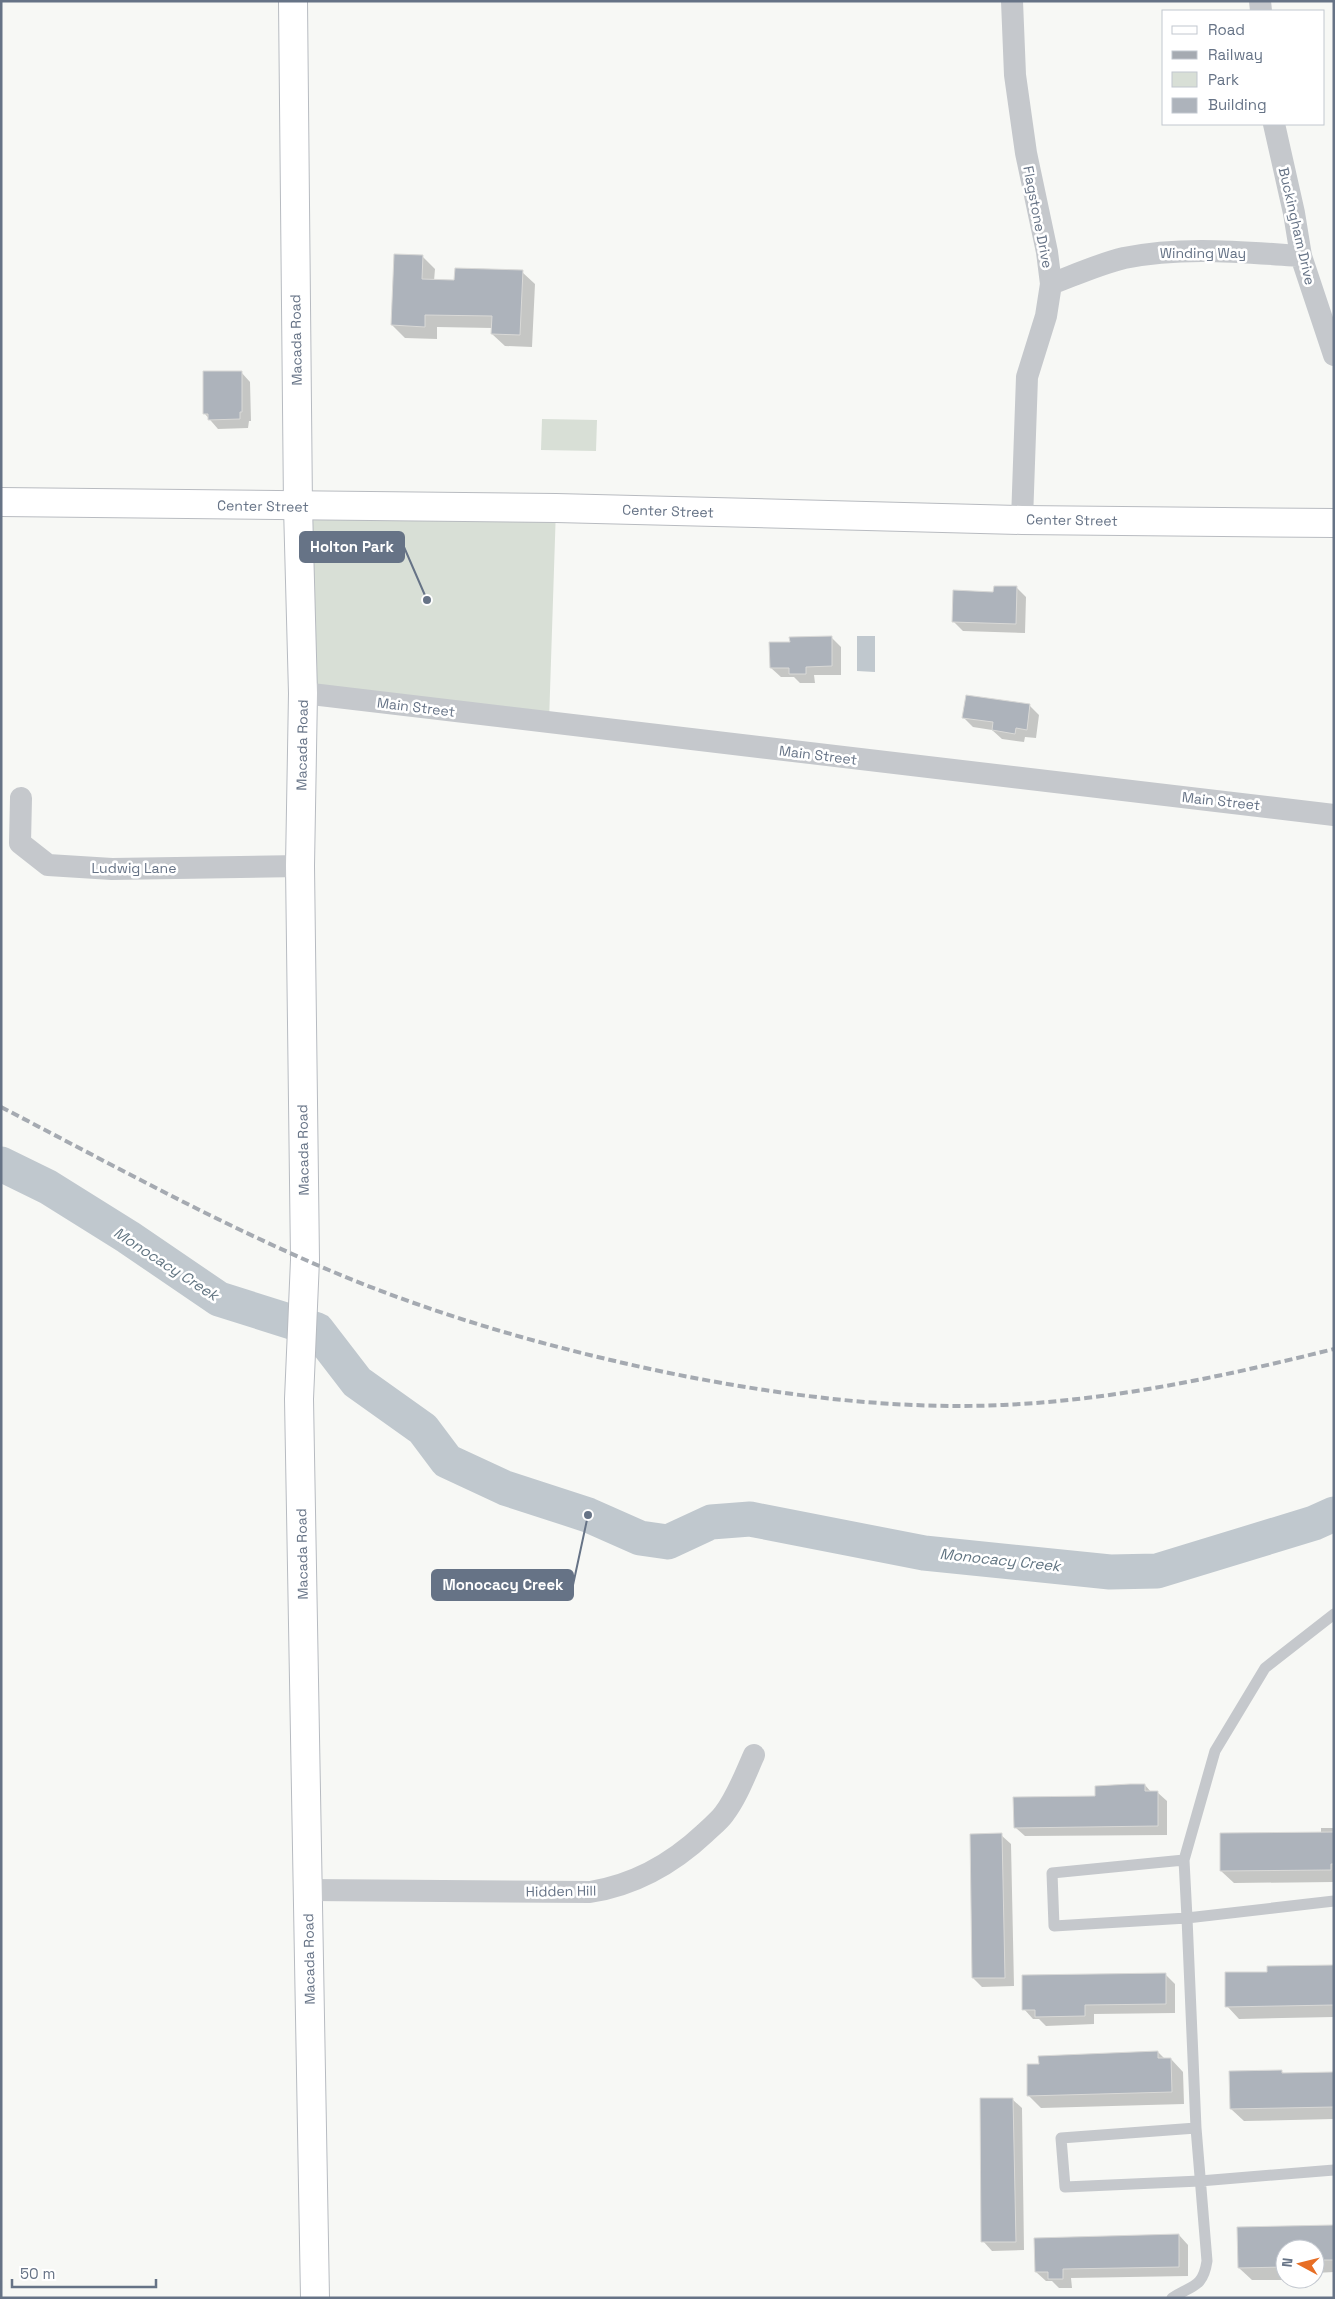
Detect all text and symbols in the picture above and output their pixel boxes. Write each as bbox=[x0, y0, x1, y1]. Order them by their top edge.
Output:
legend bbox=[1162, 10, 1325, 125]
text: Road bbox=[1208, 20, 1245, 39]
text: Railway bbox=[1208, 45, 1263, 64]
text: Park bbox=[1208, 70, 1239, 89]
text: Building bbox=[1208, 95, 1267, 114]
street label: Flagstone Drive bbox=[1019, 164, 1057, 270]
street label: Buckingham Drive bbox=[1275, 165, 1319, 287]
street label: Winding Way bbox=[1160, 244, 1246, 262]
street label: Macada Road bbox=[286, 294, 306, 386]
street label: Center Street bbox=[217, 496, 309, 516]
street label: Center Street bbox=[622, 500, 714, 522]
street label: Center Street bbox=[1026, 510, 1118, 530]
callout: Holton Park bbox=[300, 532, 404, 562]
text: Holton Park bbox=[310, 537, 394, 556]
street label: Main Street bbox=[376, 693, 456, 721]
street label: Macada Road bbox=[292, 699, 312, 791]
street label: Main Street bbox=[778, 741, 858, 769]
street label: Main Street bbox=[1181, 788, 1261, 814]
street label: Ludwig Lane bbox=[92, 859, 176, 877]
street label: Macada Road bbox=[293, 1104, 313, 1196]
water label: Monocacy Creek bbox=[110, 1223, 224, 1306]
street label: Macada Road bbox=[292, 1508, 312, 1600]
water label: Monocacy Creek bbox=[939, 1544, 1063, 1575]
callout: Monocacy Creek bbox=[432, 1570, 573, 1600]
text: Monocacy Creek bbox=[442, 1575, 564, 1594]
street label: Hidden Hill bbox=[526, 1881, 596, 1901]
street label: Macada Road bbox=[299, 1913, 319, 2005]
north arrow bbox=[1275, 2239, 1325, 2289]
scale bar bbox=[12, 2256, 156, 2288]
text: N bbox=[1278, 2257, 1297, 2268]
text: 50 m bbox=[20, 2264, 55, 2283]

